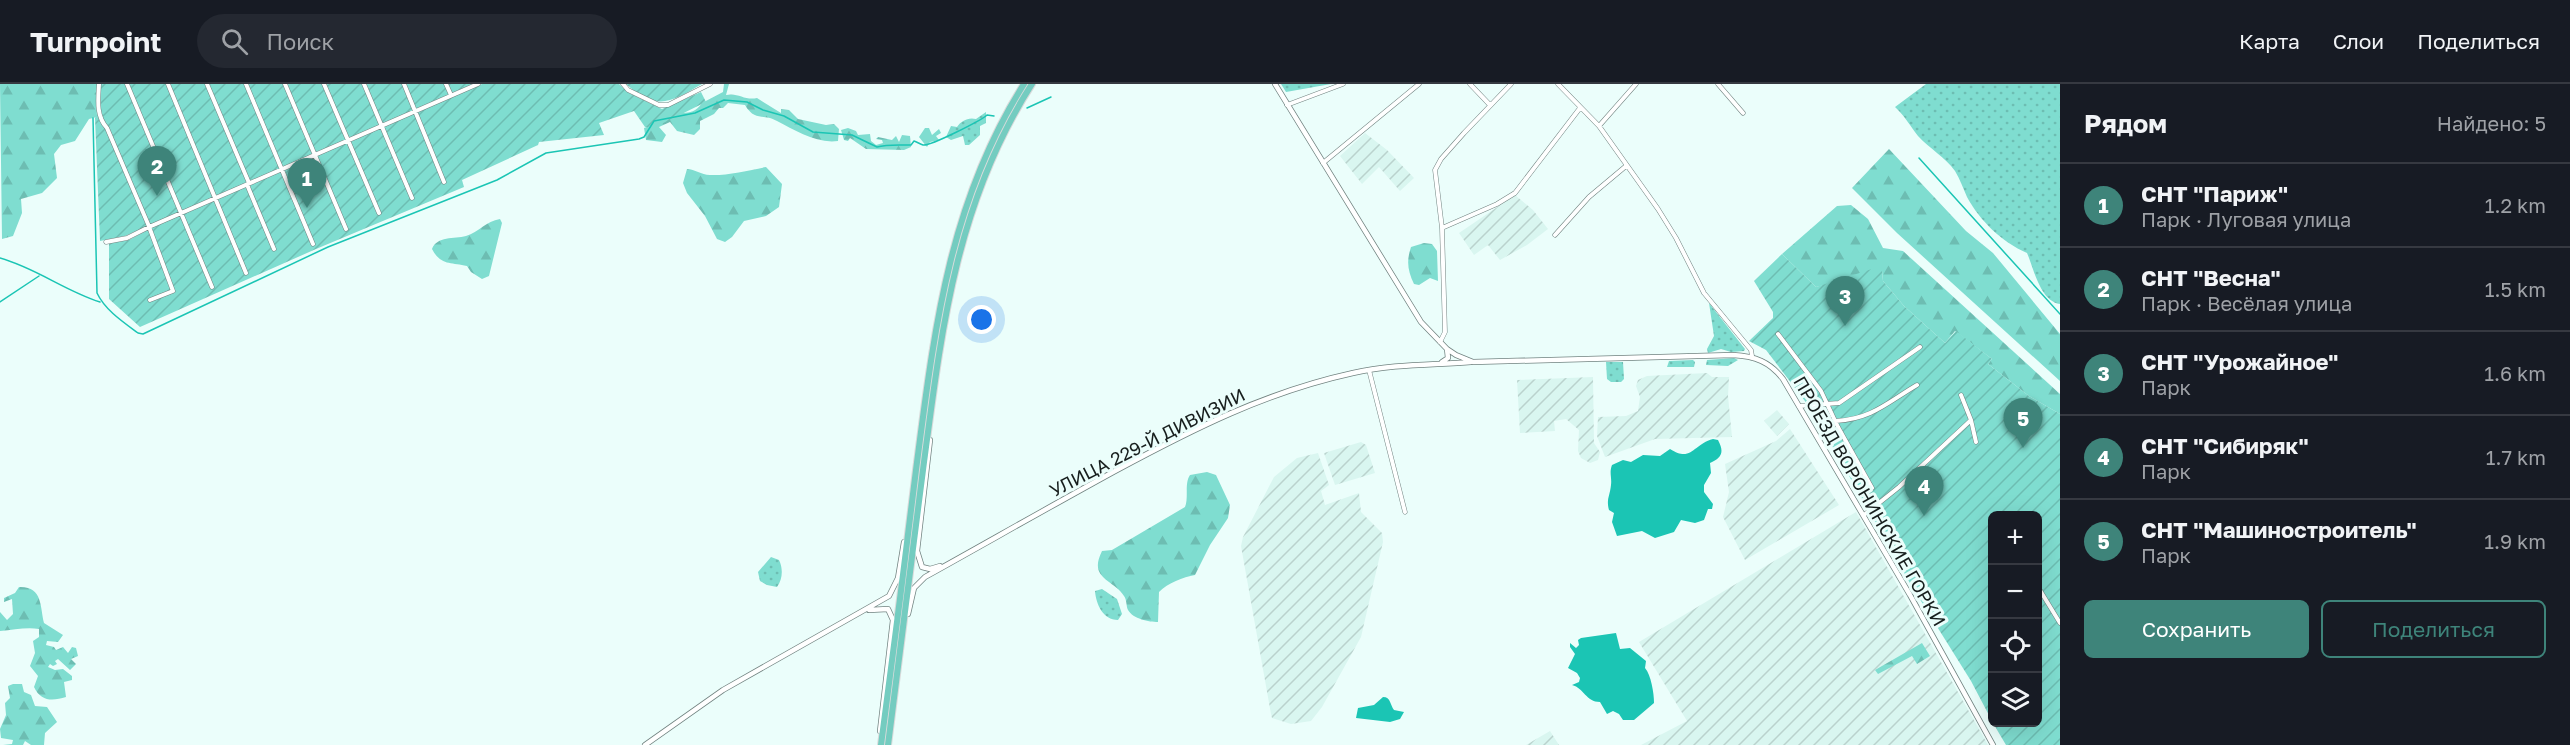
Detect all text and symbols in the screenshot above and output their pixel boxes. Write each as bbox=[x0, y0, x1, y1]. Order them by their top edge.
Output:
search box bbox=[197, 14, 617, 68]
text: Turnpoint bbox=[30, 25, 161, 58]
icon: search bbox=[218, 25, 251, 58]
text: Поиск bbox=[266, 28, 334, 55]
text: Карта bbox=[2239, 28, 2300, 54]
text: Слои bbox=[2333, 28, 2384, 54]
text: Поделиться bbox=[2417, 28, 2540, 54]
text: Рядом bbox=[2084, 108, 2167, 139]
text: Найдено: 5 bbox=[2437, 111, 2546, 135]
pin: 2 bbox=[138, 147, 176, 196]
pin: 1 bbox=[288, 158, 326, 208]
text: СНТ "Париж" bbox=[2141, 180, 2288, 207]
text: 1 bbox=[2098, 193, 2109, 217]
text: 1.2 km bbox=[2485, 193, 2546, 217]
text: Парк · Луговая улица bbox=[2141, 207, 2351, 231]
text: СНТ "Весна" bbox=[2141, 264, 2281, 291]
pin: 3 bbox=[1826, 276, 1864, 326]
text: 2 bbox=[2097, 277, 2110, 301]
text: 1.5 km bbox=[2485, 277, 2546, 301]
text: Парк · Весёлая улица bbox=[2141, 291, 2352, 315]
your location bbox=[967, 305, 996, 334]
text: СНТ "Урожайное" bbox=[2141, 348, 2339, 375]
text: 3 bbox=[2097, 361, 2110, 385]
text: 1.6 km bbox=[2484, 361, 2546, 385]
street label: ПРОЕЗД ВОРОНИНСКИЕ ГОРКИ bbox=[1789, 372, 1951, 630]
text: Парк bbox=[2141, 375, 2191, 399]
street label: УЛИЦА 229-Й ДИВИЗИИ bbox=[1045, 383, 1249, 501]
pin: 5 bbox=[2004, 398, 2042, 448]
text: СНТ "Сибиряк" bbox=[2141, 432, 2309, 459]
text: 4 bbox=[2097, 445, 2110, 469]
text: 1.7 km bbox=[2486, 445, 2546, 469]
text: Парк bbox=[2141, 459, 2191, 483]
pin: 4 bbox=[1904, 466, 1944, 516]
map controls bbox=[1988, 511, 2042, 727]
button: + bbox=[1988, 511, 2042, 565]
text: СНТ "Машиностроитель" bbox=[2141, 516, 2417, 543]
text: 5 bbox=[2097, 529, 2110, 553]
text: 1.9 km bbox=[2484, 529, 2546, 553]
text: Парк bbox=[2141, 543, 2191, 567]
button: − bbox=[1988, 565, 2042, 619]
button: Сохранить bbox=[2084, 600, 2309, 658]
button: Поделиться bbox=[2321, 600, 2546, 658]
button: locate bbox=[1988, 619, 2042, 673]
button: layers bbox=[1988, 673, 2042, 727]

